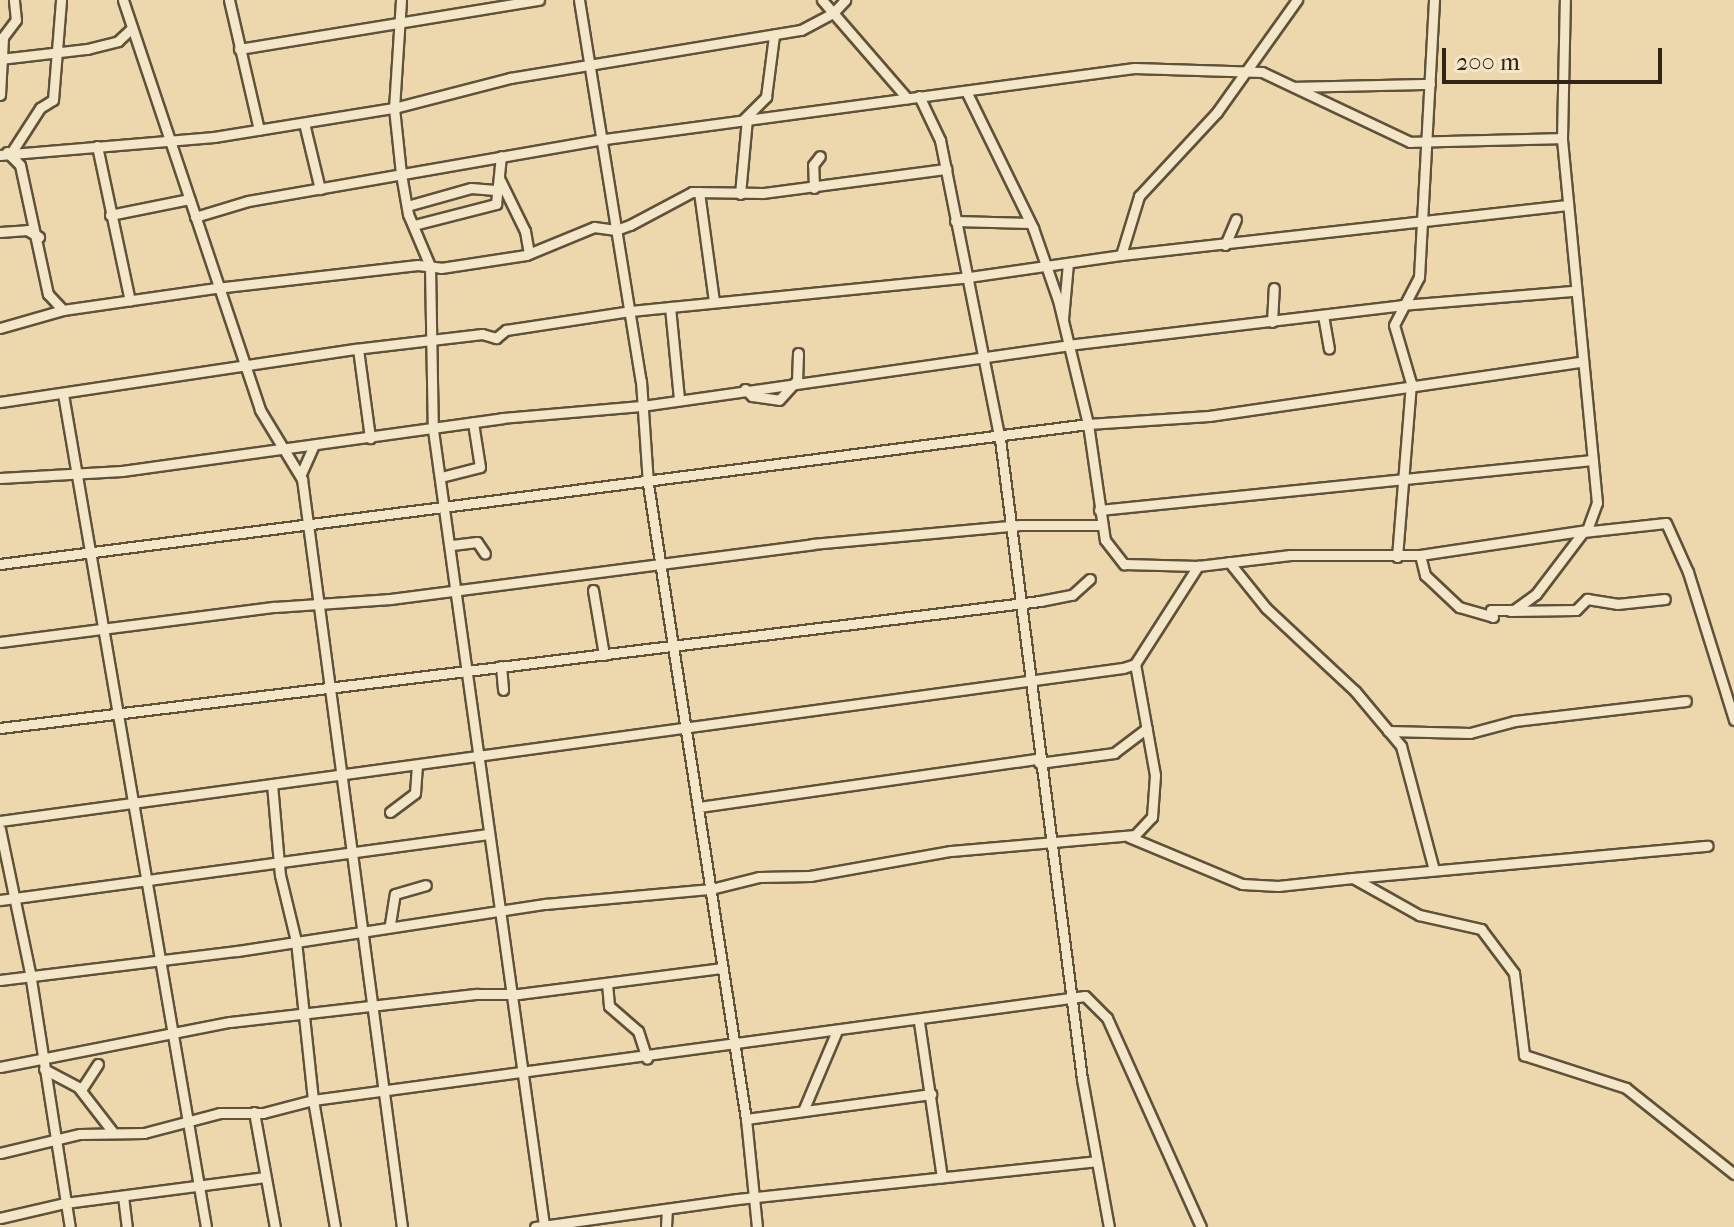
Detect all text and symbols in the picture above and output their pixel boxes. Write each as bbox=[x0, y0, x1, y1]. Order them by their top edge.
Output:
scale bar bbox=[1446, 32, 1666, 82]
text: 200 m bbox=[1456, 48, 1520, 76]

